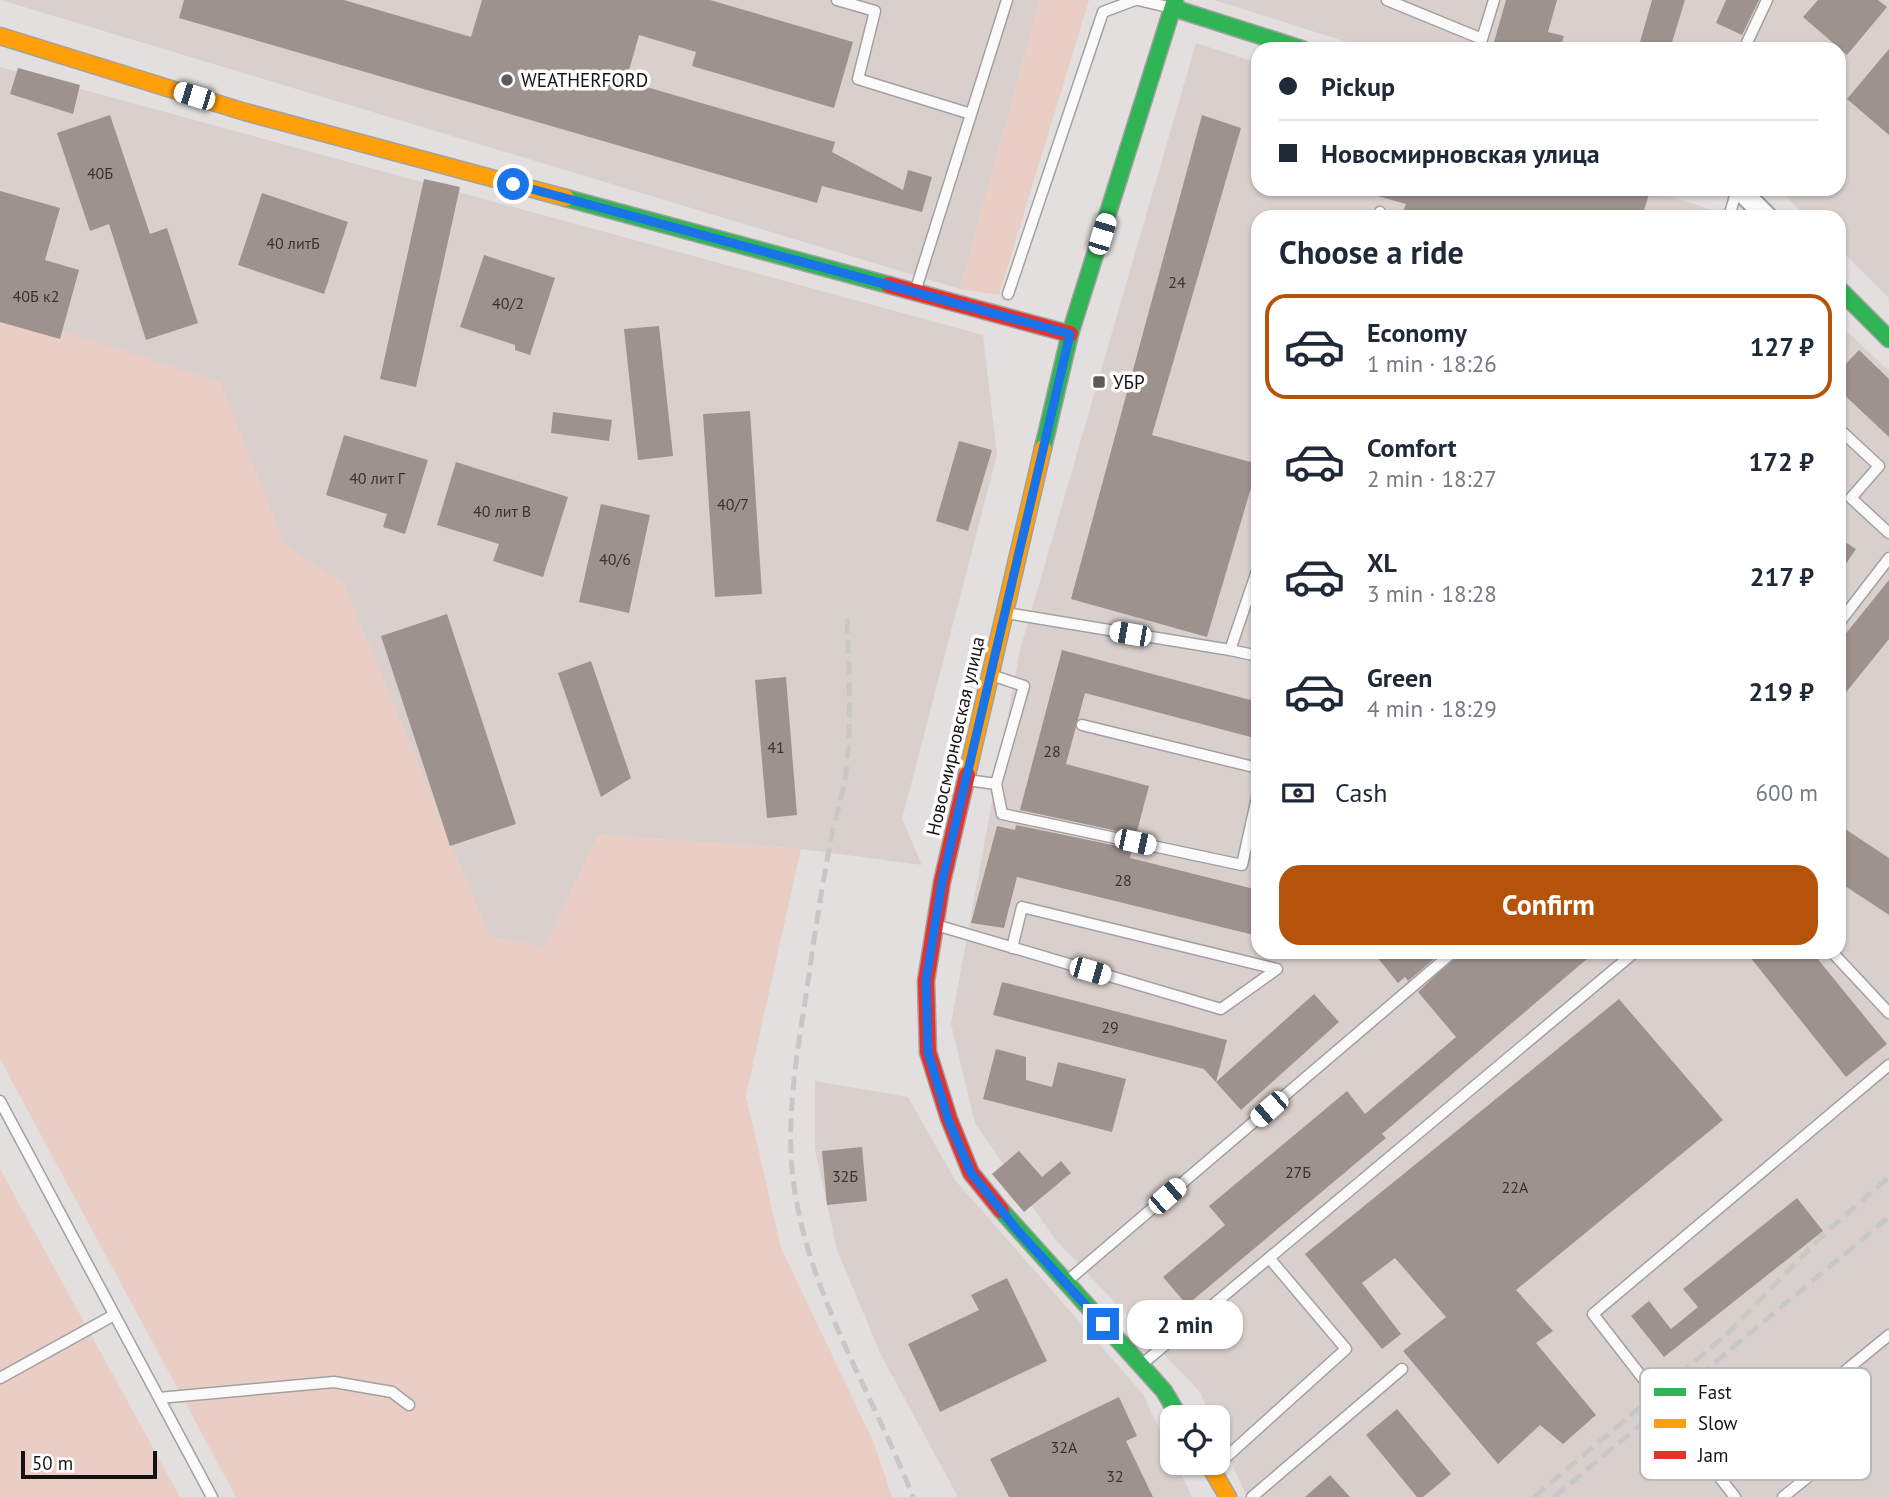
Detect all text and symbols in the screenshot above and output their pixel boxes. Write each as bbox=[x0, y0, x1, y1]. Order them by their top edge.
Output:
place label: WEATHERFORD bbox=[521, 68, 648, 92]
text: Pickup bbox=[1321, 70, 1395, 103]
marker: WEATHERFORD bbox=[499, 72, 515, 88]
car bbox=[171, 80, 218, 112]
text: Новосмирновская улица bbox=[1321, 137, 1600, 170]
house number: 40Б bbox=[87, 163, 113, 183]
route start bbox=[497, 168, 529, 200]
car bbox=[1086, 211, 1119, 257]
text: Choose a ride bbox=[1279, 231, 1464, 273]
house number: 40 литБ bbox=[266, 233, 320, 253]
house number: 24 bbox=[1168, 272, 1186, 292]
house number: 40Б к2 bbox=[13, 286, 59, 306]
house number: 40/2 bbox=[492, 293, 524, 313]
icon: car bbox=[1283, 315, 1346, 378]
text: Economy bbox=[1367, 316, 1467, 349]
text: 127 ₽ bbox=[1750, 330, 1814, 363]
text: 1 min · 18:26 bbox=[1367, 349, 1497, 378]
place label: УБР bbox=[1113, 370, 1145, 394]
marker: УБР bbox=[1091, 374, 1107, 390]
icon: car bbox=[1283, 430, 1346, 493]
text: Comfort bbox=[1367, 431, 1457, 464]
text: 172 ₽ bbox=[1748, 445, 1814, 478]
text: 2 min · 18:27 bbox=[1367, 464, 1497, 493]
house number: 40 лит Г bbox=[349, 468, 406, 488]
house number: 40/7 bbox=[717, 494, 749, 514]
house number: 40 лит В bbox=[473, 501, 531, 521]
icon: car bbox=[1283, 545, 1346, 608]
text: XL bbox=[1367, 546, 1397, 579]
house number: 40/6 bbox=[599, 549, 631, 569]
text: 217 ₽ bbox=[1750, 560, 1814, 593]
text: 3 min · 18:28 bbox=[1367, 579, 1497, 608]
car bbox=[1108, 620, 1153, 648]
street label: Новосмирновская улица bbox=[920, 634, 990, 838]
icon: car bbox=[1283, 660, 1346, 723]
text: Green bbox=[1367, 661, 1432, 694]
text: 219 ₽ bbox=[1748, 675, 1814, 708]
text: 4 min · 18:29 bbox=[1367, 694, 1497, 723]
house number: 41 bbox=[767, 737, 785, 757]
house number: 28 bbox=[1043, 741, 1061, 761]
icon: cash bbox=[1279, 774, 1317, 812]
text: Cash bbox=[1335, 776, 1387, 809]
text: 600 m bbox=[1756, 778, 1818, 807]
car bbox=[1113, 827, 1158, 857]
button: Confirm bbox=[1279, 865, 1818, 945]
house number: 28 bbox=[1114, 870, 1132, 890]
car bbox=[1067, 955, 1114, 987]
house number: 29 bbox=[1101, 1017, 1119, 1037]
car bbox=[1247, 1087, 1292, 1131]
house number: 27Б bbox=[1285, 1162, 1311, 1182]
house number: 32Б bbox=[832, 1166, 858, 1186]
car bbox=[1145, 1174, 1190, 1218]
house number: 22А bbox=[1502, 1177, 1529, 1197]
callout: 2 min bbox=[1128, 1300, 1243, 1348]
route end bbox=[1087, 1308, 1119, 1340]
text: 2 min bbox=[1157, 1310, 1213, 1339]
legend bbox=[1640, 1368, 1871, 1480]
text: Fast bbox=[1698, 1380, 1732, 1404]
map controls bbox=[1160, 1405, 1230, 1475]
button: locate bbox=[1160, 1405, 1230, 1475]
text: Slow bbox=[1698, 1411, 1738, 1435]
house number: 32А bbox=[1051, 1437, 1078, 1457]
text: Jam bbox=[1697, 1443, 1728, 1467]
scale bar bbox=[21, 1448, 158, 1480]
text: 50 m bbox=[32, 1451, 73, 1475]
house number: 32 bbox=[1106, 1466, 1124, 1486]

